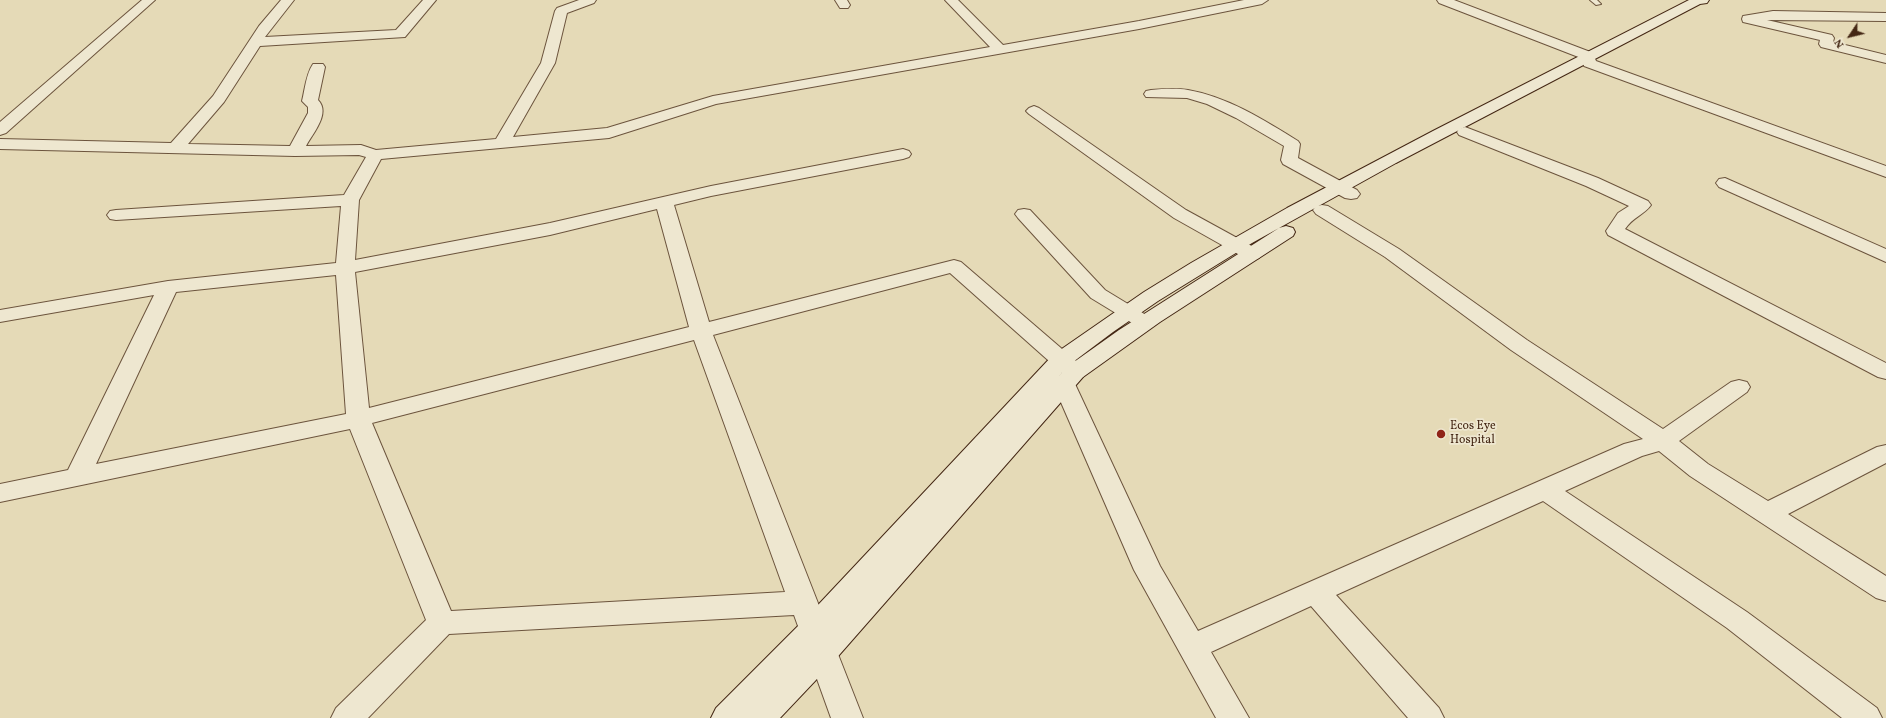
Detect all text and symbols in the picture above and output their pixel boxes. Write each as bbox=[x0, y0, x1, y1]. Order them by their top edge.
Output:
north arrow bbox=[1830, 16, 1870, 56]
text: N bbox=[1831, 36, 1848, 51]
place label: Ecos Eye Hospital bbox=[1450, 420, 1496, 448]
marker: Ecos Eye Hospital bbox=[1435, 428, 1447, 440]

